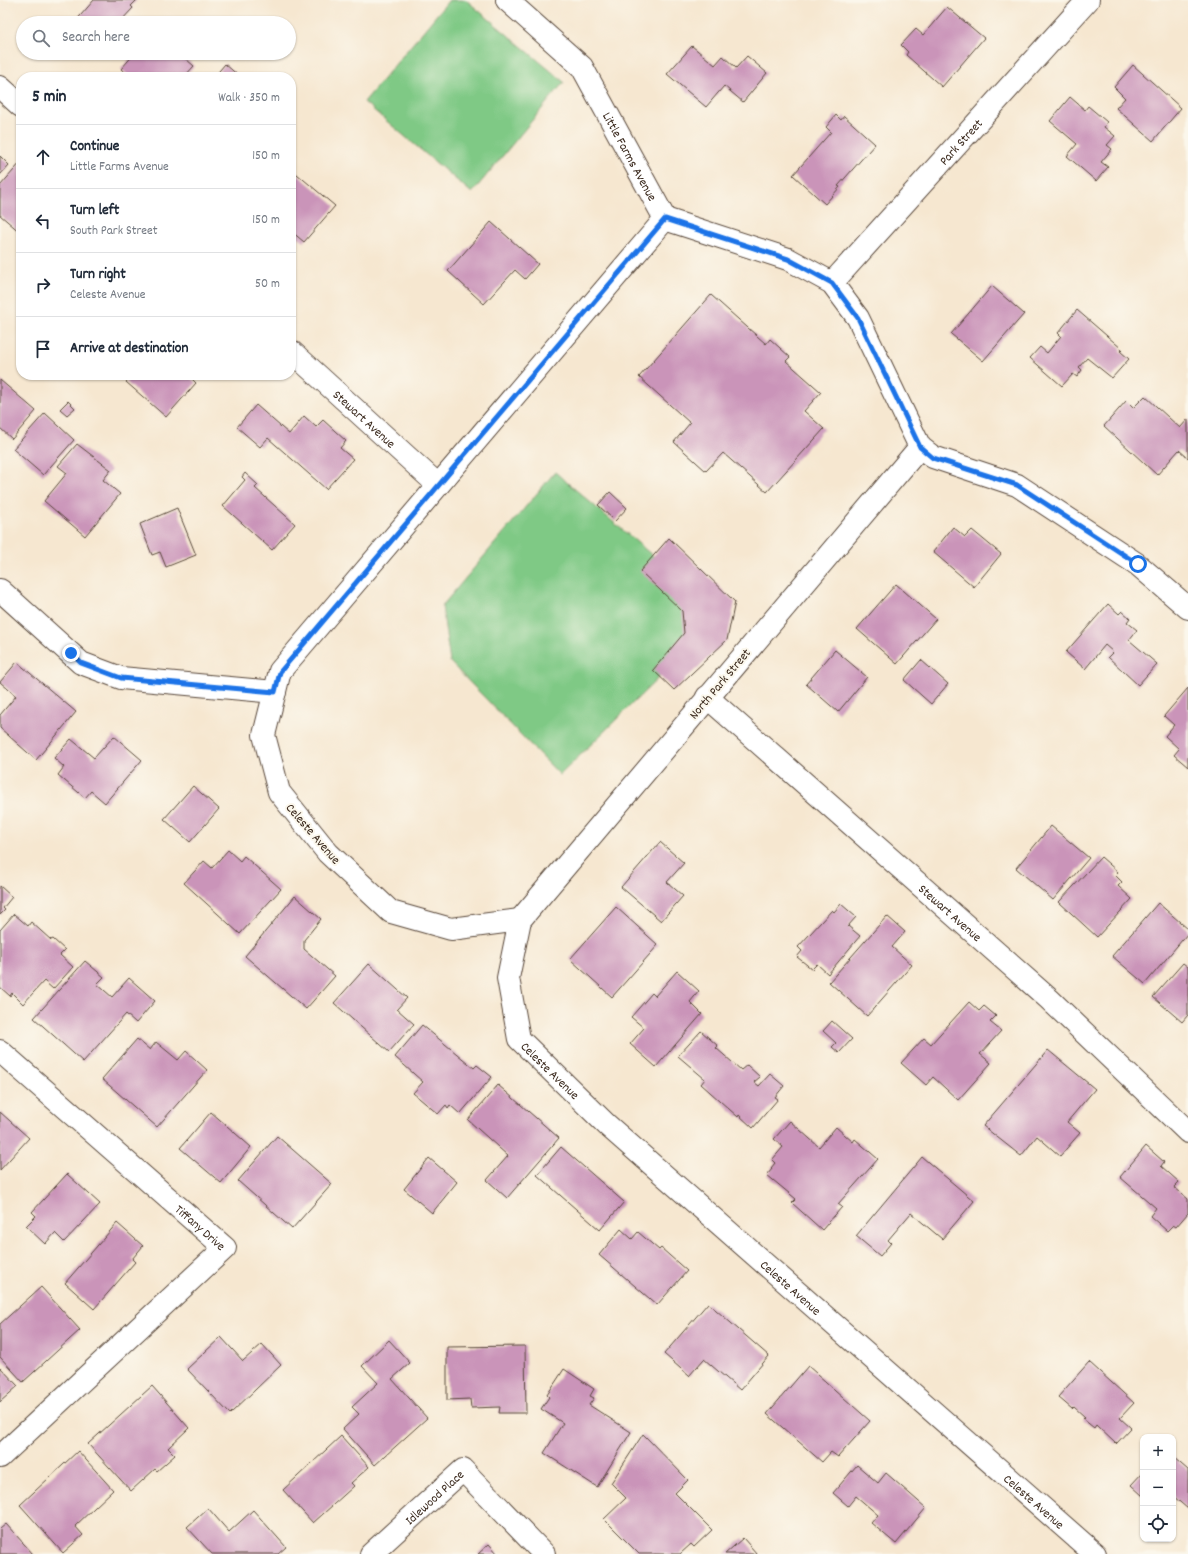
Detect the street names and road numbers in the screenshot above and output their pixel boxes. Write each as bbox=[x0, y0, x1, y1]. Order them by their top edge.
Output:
street label: Little Farms Avenue bbox=[596, 109, 661, 205]
street label: Park Street bbox=[936, 115, 988, 170]
street label: Stewart Avenue bbox=[328, 387, 399, 454]
street label: North Park Street bbox=[686, 645, 756, 724]
street label: Celeste Avenue bbox=[280, 800, 344, 870]
street label: Stewart Avenue bbox=[913, 881, 985, 947]
street label: Celeste Avenue bbox=[515, 1039, 583, 1105]
street label: Tiffany Drive bbox=[170, 1201, 229, 1256]
street label: Celeste Avenue bbox=[755, 1257, 824, 1321]
street label: Idlewood Place bbox=[402, 1466, 469, 1531]
street label: Celeste Avenue bbox=[998, 1471, 1068, 1535]

